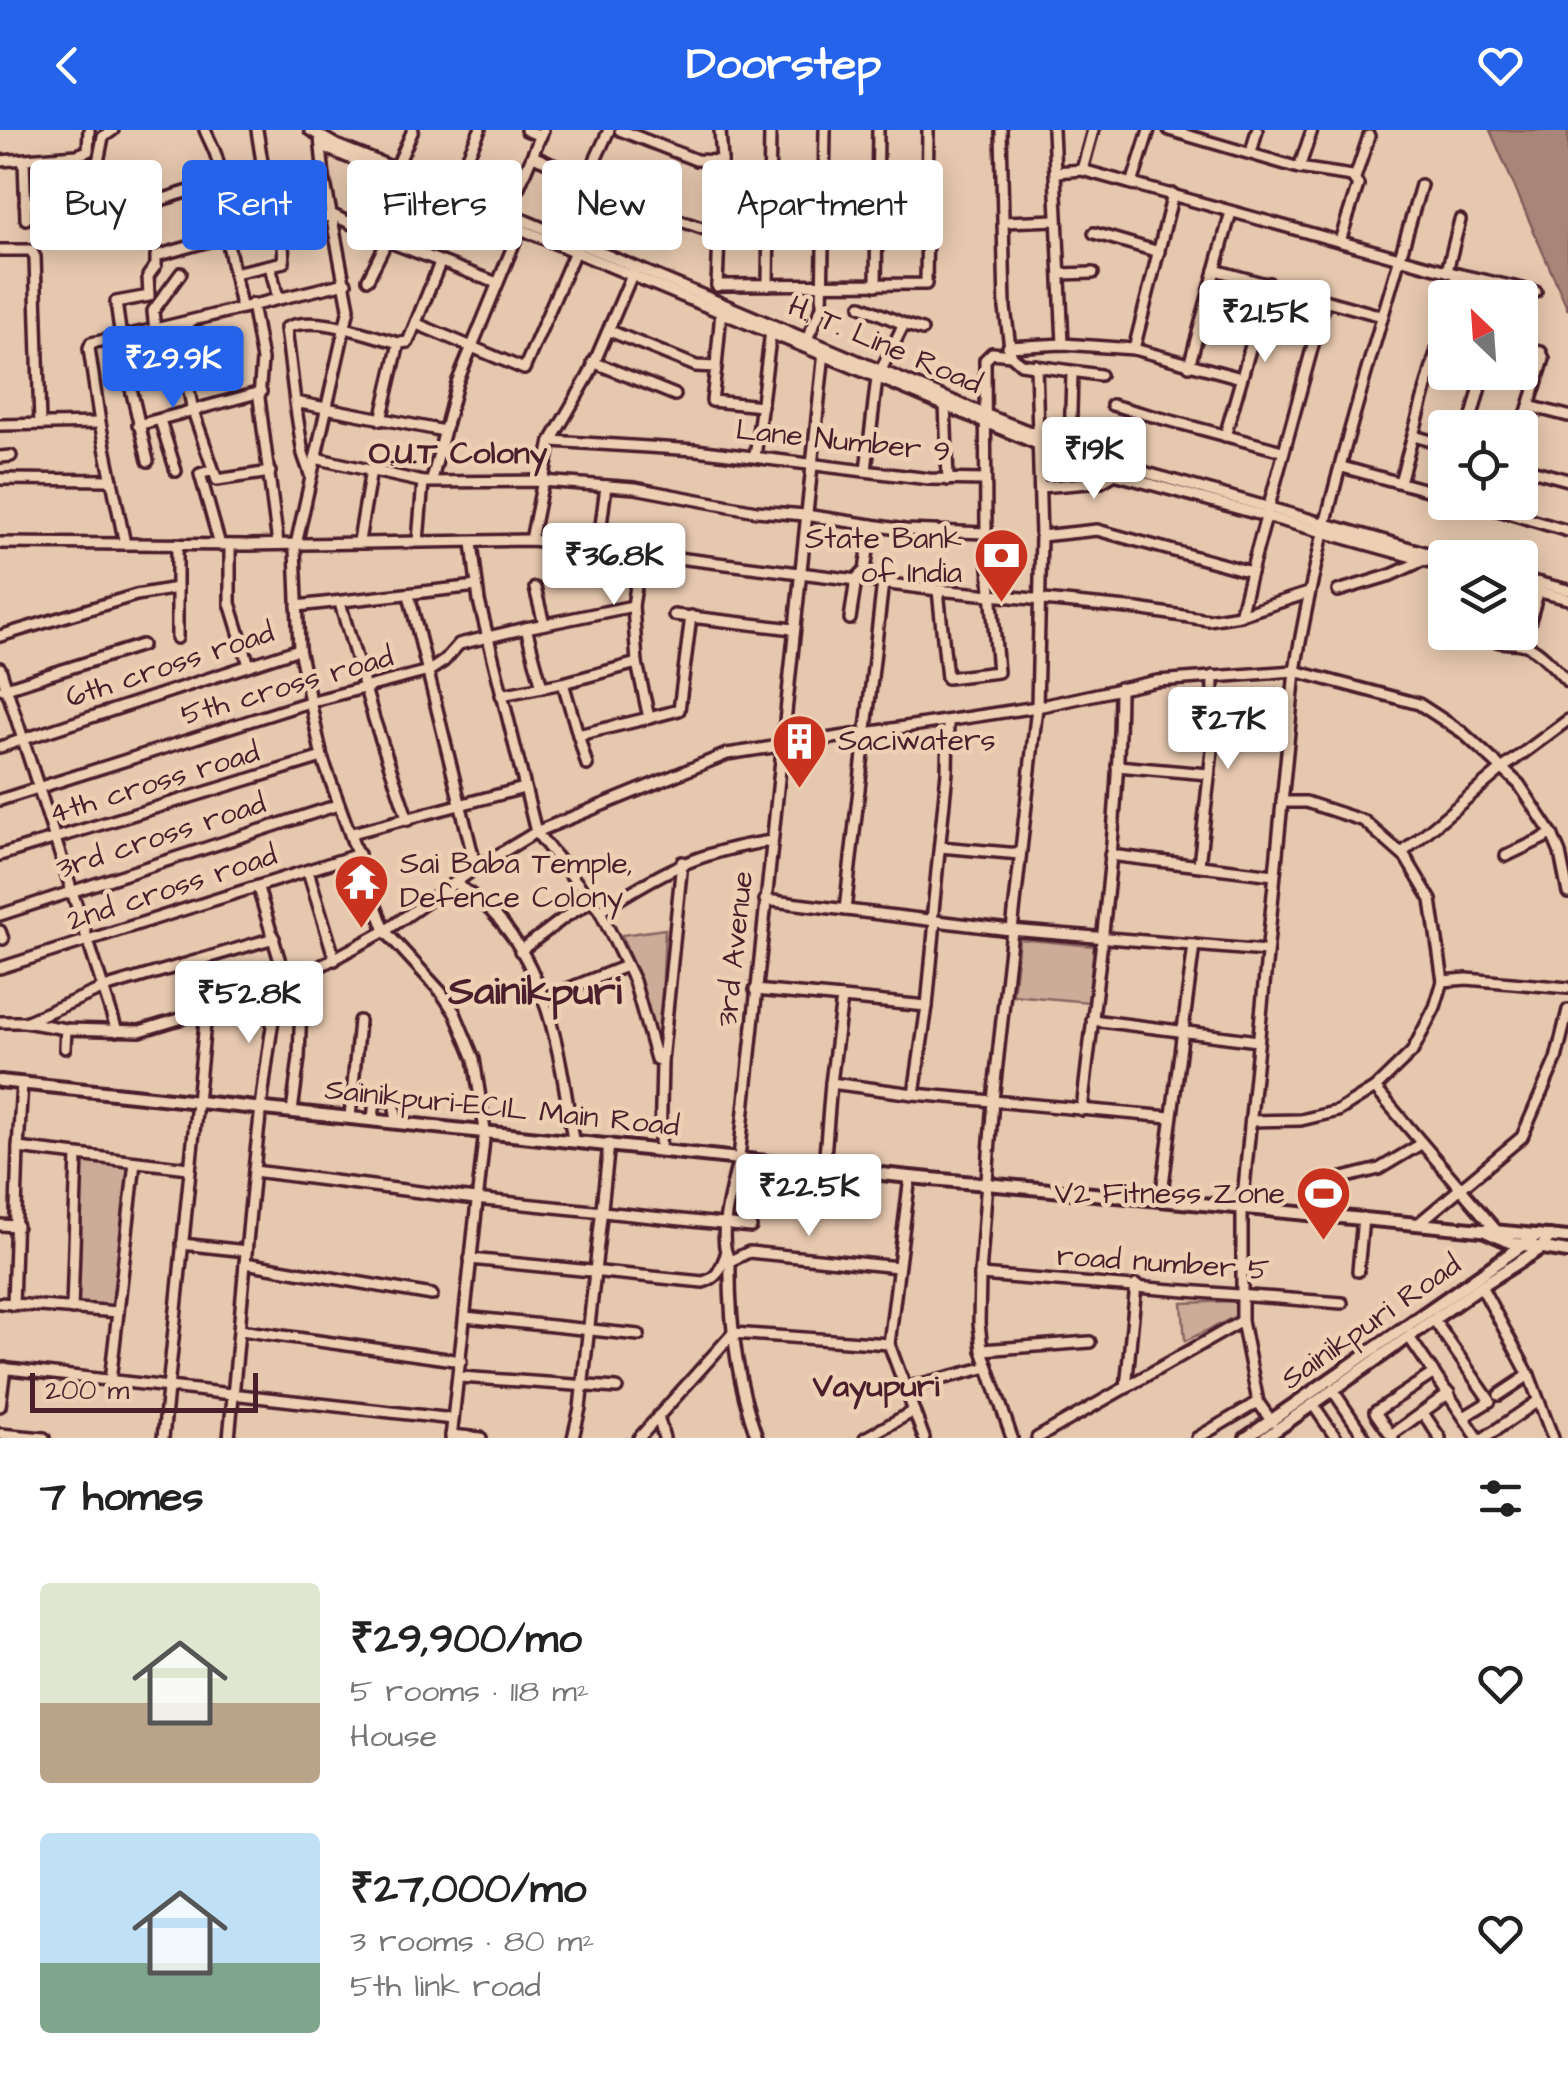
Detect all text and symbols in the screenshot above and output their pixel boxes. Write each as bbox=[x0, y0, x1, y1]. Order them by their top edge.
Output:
text: Doorstep bbox=[687, 34, 881, 96]
icon: back bbox=[40, 38, 95, 93]
icon: heart bbox=[1473, 38, 1528, 93]
chip: Buy bbox=[30, 160, 162, 250]
chip: Rent bbox=[182, 160, 327, 250]
chip: Filters bbox=[347, 160, 522, 250]
chip: New bbox=[542, 160, 682, 250]
chip: Apartment bbox=[702, 160, 943, 250]
pin: ₹21.5K bbox=[1184, 280, 1346, 365]
north arrow bbox=[1428, 280, 1538, 390]
map controls bbox=[1428, 280, 1538, 650]
street label: H. T. Line Road bbox=[782, 285, 988, 405]
text: ₹21.5K bbox=[1221, 290, 1309, 335]
pin: ₹29.9K bbox=[92, 326, 254, 411]
text: ₹29.9K bbox=[125, 336, 221, 381]
street label: Lane Number 9 bbox=[734, 409, 952, 473]
button: locate bbox=[1428, 410, 1538, 520]
pin: ₹19K bbox=[1035, 417, 1153, 502]
text: ₹19K bbox=[1064, 427, 1124, 472]
district label: O.U.T Colony bbox=[369, 431, 548, 477]
place label: State Bank of India bbox=[805, 518, 962, 594]
pin: ₹36.8K bbox=[533, 523, 695, 608]
bank icon: State Bank of India bbox=[971, 526, 1031, 605]
text: ₹36.8K bbox=[564, 533, 664, 578]
button: layers bbox=[1428, 540, 1538, 650]
street label: 6th cross road bbox=[61, 612, 279, 718]
street label: 5th cross road bbox=[176, 636, 398, 736]
pin: ₹27K bbox=[1169, 687, 1287, 772]
text: ₹27K bbox=[1190, 697, 1266, 742]
building icon: Saciwaters bbox=[769, 711, 829, 790]
place label: Saciwaters bbox=[838, 720, 996, 762]
street label: 4th cross road bbox=[44, 731, 264, 835]
street label: 3rd cross road bbox=[51, 782, 271, 890]
street label: 2nd cross road bbox=[62, 834, 282, 942]
place label: Sai Baba Temple, Defence Colony bbox=[400, 843, 633, 920]
temple icon: Sai Baba Temple, Defence Colony bbox=[331, 851, 391, 930]
street label: 3rd Avenue bbox=[706, 869, 764, 1029]
pin: ₹52.8K bbox=[168, 961, 330, 1046]
district label: Sainikpuri bbox=[447, 965, 623, 1020]
text: ₹52.8K bbox=[197, 971, 301, 1016]
street label: Sainikpuri-ECIL Main Road bbox=[323, 1068, 681, 1148]
pin: ₹22.5K bbox=[728, 1154, 890, 1239]
text: ₹22.5K bbox=[758, 1164, 860, 1209]
sports icon: V2 Fitness Zone bbox=[1294, 1164, 1354, 1243]
place label: V2 Fitness Zone bbox=[1055, 1173, 1285, 1215]
street label: road number 5 bbox=[1056, 1235, 1270, 1291]
street label: Sainikpuri Road bbox=[1273, 1244, 1469, 1400]
district label: Vayupuri bbox=[812, 1364, 940, 1410]
scale bar bbox=[30, 1368, 258, 1412]
text: 200 m bbox=[45, 1371, 129, 1410]
text: 7 homes bbox=[40, 1469, 204, 1527]
icon: filters bbox=[1473, 1471, 1528, 1526]
text: ₹29,900/mo bbox=[350, 1611, 582, 1669]
icon: home bbox=[120, 1623, 240, 1743]
icon: heart bbox=[1473, 1656, 1528, 1711]
text: 5 rooms · 118 m² bbox=[350, 1669, 589, 1714]
text: House bbox=[350, 1714, 437, 1759]
text: ₹27,000/mo bbox=[350, 1861, 586, 1919]
icon: home bbox=[120, 1873, 240, 1993]
icon: heart bbox=[1473, 1906, 1528, 1961]
text: 3 rooms · 80 m² bbox=[350, 1919, 595, 1964]
text: 5th link road bbox=[350, 1964, 541, 2009]

